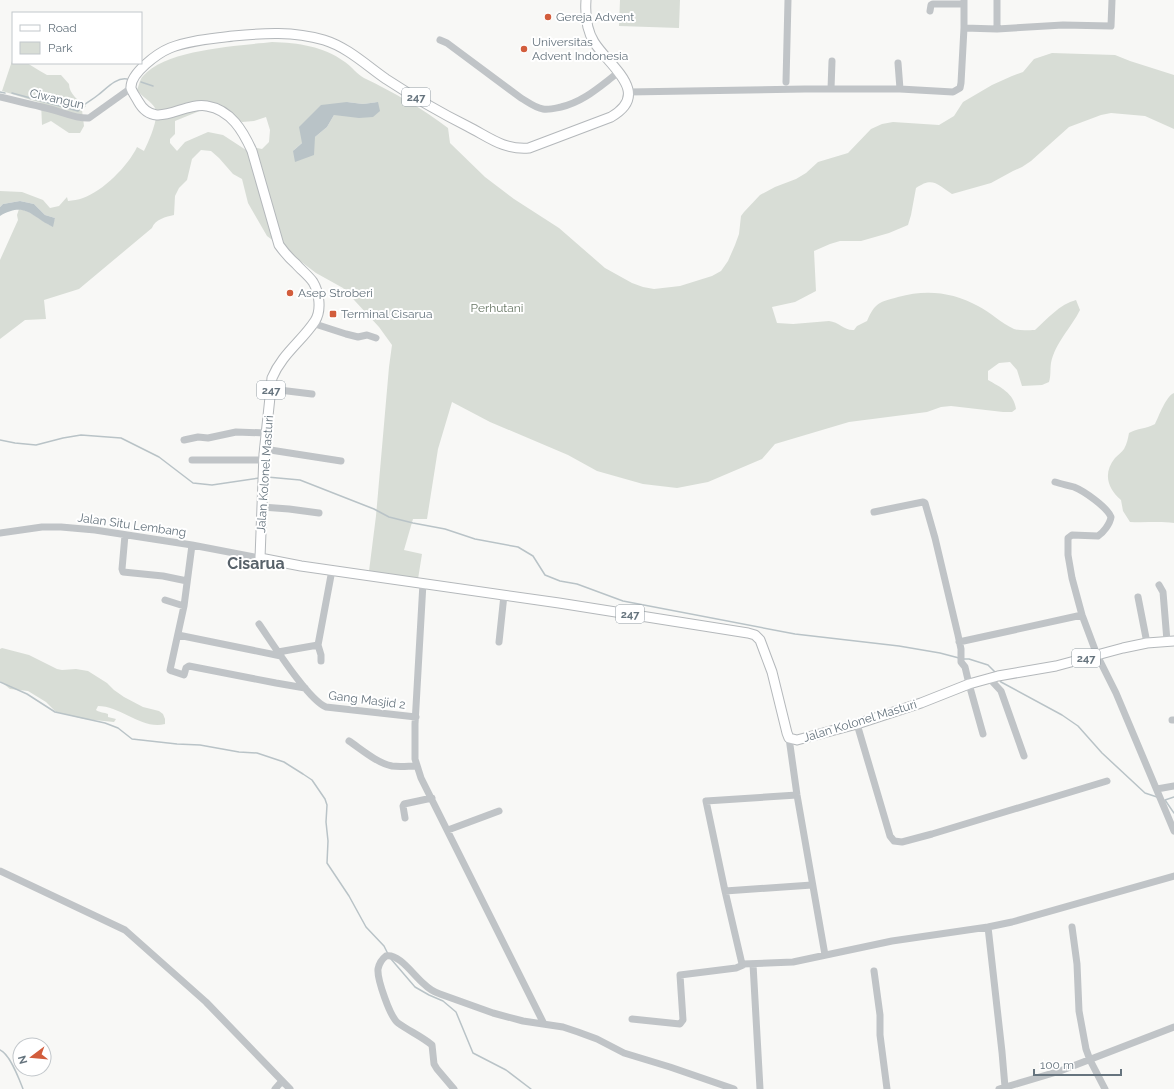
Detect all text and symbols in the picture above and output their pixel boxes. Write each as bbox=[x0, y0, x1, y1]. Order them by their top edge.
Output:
place label: Gereja Advent bbox=[556, 10, 634, 24]
legend bbox=[12, 12, 142, 64]
marker: Gereja Advent bbox=[543, 12, 553, 22]
text: Road bbox=[48, 21, 77, 35]
place label: Universitas Advent Indonesia bbox=[532, 35, 628, 63]
text: Park bbox=[48, 41, 73, 55]
marker: Universitas Advent Indonesia bbox=[519, 44, 529, 54]
street label: Ciwangun bbox=[28, 86, 86, 112]
road number: 247 bbox=[402, 88, 430, 106]
place label: Asep Stroberi bbox=[298, 286, 373, 300]
marker: Asep Stroberi bbox=[285, 288, 295, 298]
park label: Perhutani bbox=[471, 301, 523, 315]
place label: Terminal Cisarua bbox=[341, 307, 432, 321]
marker: Terminal Cisarua bbox=[328, 309, 338, 319]
road number: 247 bbox=[257, 381, 285, 399]
street label: Jalan Kolonel Masturi bbox=[254, 415, 276, 533]
street label: Jalan Situ Lembang bbox=[77, 510, 187, 540]
district label: Cisarua bbox=[227, 554, 285, 573]
road number: 247 bbox=[616, 605, 644, 623]
road number: 247 bbox=[1072, 649, 1100, 667]
street label: Gang Masjid 2 bbox=[328, 688, 406, 712]
street label: Jalan Kolonel Masturi bbox=[802, 697, 918, 745]
north arrow bbox=[12, 1037, 52, 1077]
scale bar bbox=[1034, 1051, 1121, 1077]
text: N bbox=[15, 1054, 30, 1065]
text: 100 m bbox=[1040, 1058, 1074, 1072]

